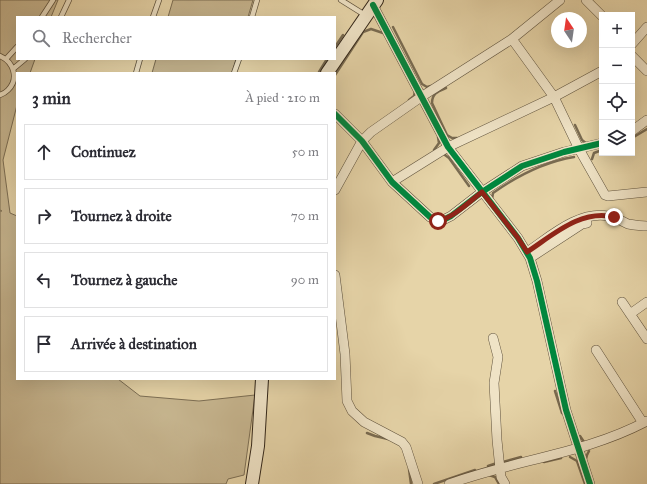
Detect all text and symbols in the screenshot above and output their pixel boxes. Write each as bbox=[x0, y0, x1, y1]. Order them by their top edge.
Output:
north arrow bbox=[551, 12, 587, 48]
map controls bbox=[599, 12, 635, 156]
button: + bbox=[599, 12, 635, 48]
search box bbox=[16, 16, 336, 60]
icon: search bbox=[30, 27, 52, 49]
text: Rechercher bbox=[62, 29, 132, 47]
button: − bbox=[599, 48, 635, 84]
button: locate bbox=[599, 84, 635, 120]
text: 3 min bbox=[32, 88, 71, 109]
text: À pied · 210 m bbox=[245, 90, 320, 106]
button: layers bbox=[599, 120, 635, 156]
icon: ahead bbox=[33, 141, 55, 163]
text: Continuez bbox=[71, 143, 136, 161]
text: 50 m bbox=[292, 144, 319, 160]
icon: right bbox=[33, 205, 55, 227]
text: Tournez à droite bbox=[71, 207, 172, 225]
text: 70 m bbox=[291, 208, 319, 224]
route end bbox=[605, 208, 623, 226]
route start bbox=[429, 212, 447, 230]
icon: left bbox=[33, 269, 55, 291]
text: Tournez à gauche bbox=[71, 271, 178, 289]
text: 90 m bbox=[291, 272, 319, 288]
icon: arrive bbox=[33, 333, 55, 355]
text: Arrivée à destination bbox=[71, 335, 197, 353]

